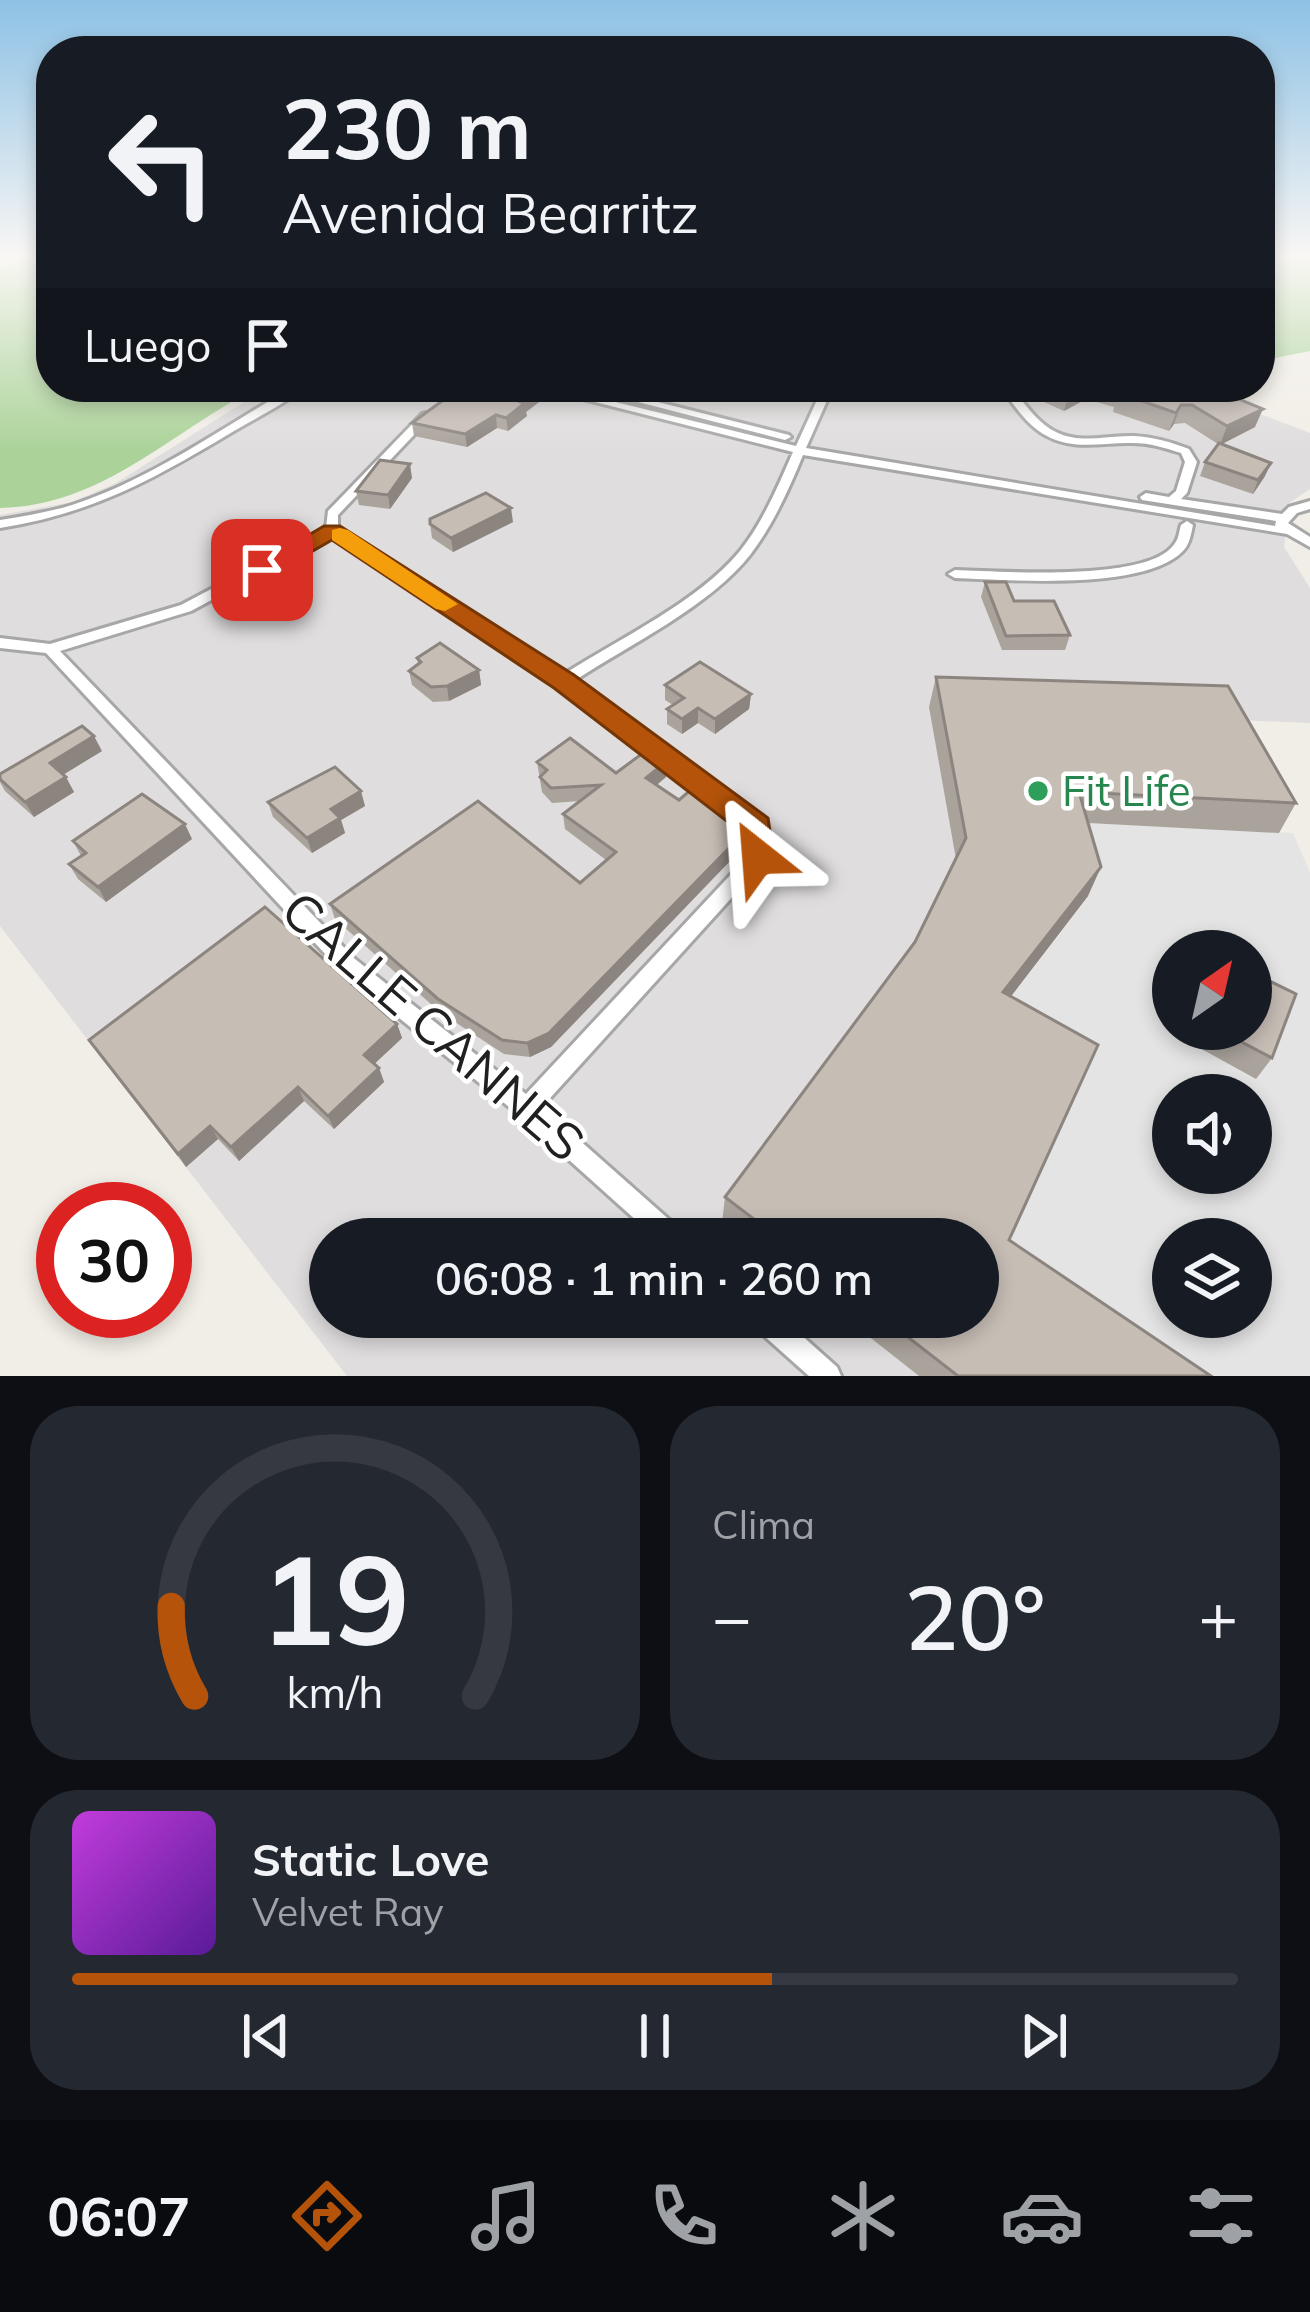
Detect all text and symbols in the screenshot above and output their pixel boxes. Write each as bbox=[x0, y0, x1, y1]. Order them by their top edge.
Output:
text: 230 m bbox=[282, 75, 532, 180]
icon: left bbox=[84, 84, 240, 240]
text: Avenida Bearritz bbox=[282, 179, 699, 247]
icon: arrive bbox=[235, 312, 301, 378]
text: Luego bbox=[84, 317, 211, 373]
pin bbox=[211, 519, 313, 621]
icon: arrive bbox=[229, 537, 295, 603]
place label: Fit Life bbox=[1062, 764, 1191, 817]
marker: Fit Life bbox=[1025, 778, 1051, 804]
position arrow bbox=[695, 794, 821, 920]
street label: CALLE CANNES bbox=[270, 877, 598, 1174]
north arrow bbox=[1152, 930, 1272, 1050]
map controls bbox=[1152, 930, 1272, 1338]
button: sound bbox=[1152, 1074, 1272, 1194]
speed limit sign: 30 bbox=[36, 1182, 192, 1338]
button: layers bbox=[1152, 1218, 1272, 1338]
text: 06:08 · 1 min · 260 m bbox=[435, 1250, 873, 1306]
text: Clima bbox=[712, 1500, 815, 1549]
text: 19 bbox=[260, 1520, 410, 1676]
text: 20° bbox=[904, 1560, 1046, 1673]
text: − bbox=[712, 1575, 752, 1658]
text: + bbox=[1198, 1575, 1238, 1658]
text: km/h bbox=[286, 1665, 384, 1719]
text: Static Love bbox=[252, 1831, 489, 1887]
text: Velvet Ray bbox=[252, 1887, 444, 1936]
icon: previous bbox=[233, 2003, 299, 2069]
icon: pause bbox=[622, 2003, 688, 2069]
icon: next bbox=[1011, 2003, 1077, 2069]
icon: directions bbox=[285, 2174, 369, 2258]
icon: music bbox=[464, 2174, 548, 2258]
icon: phone bbox=[642, 2174, 726, 2258]
icon: climate bbox=[821, 2174, 905, 2258]
icon: car bbox=[1000, 2174, 1084, 2258]
icon: filters bbox=[1179, 2174, 1263, 2258]
text: 06:07 bbox=[47, 2182, 190, 2250]

